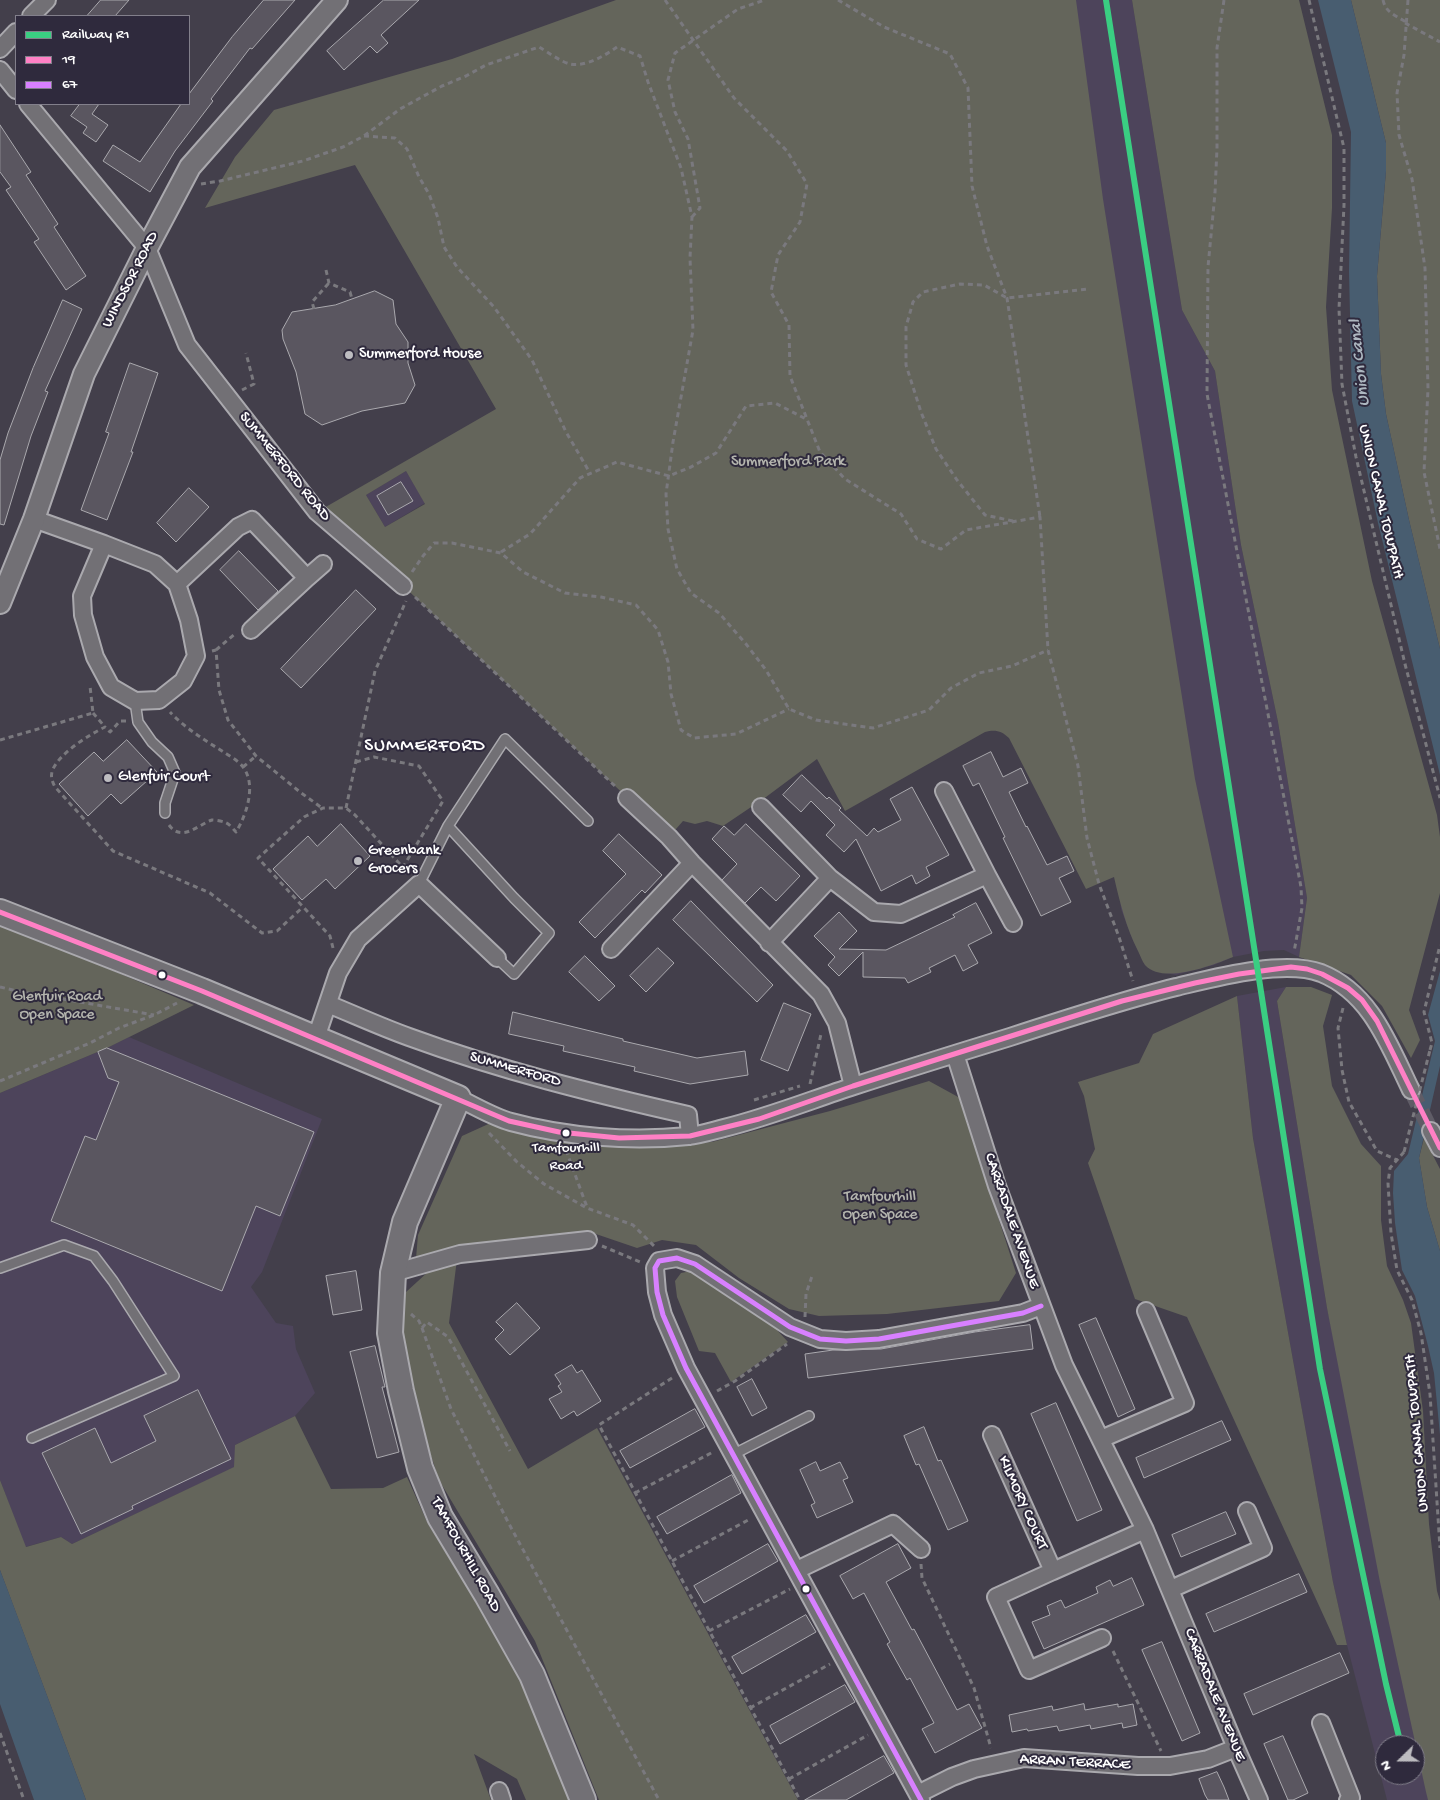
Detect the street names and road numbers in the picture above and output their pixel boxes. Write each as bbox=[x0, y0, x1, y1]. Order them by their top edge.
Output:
street label: WINDSOR ROAD bbox=[99, 229, 163, 331]
street label: SUMMERFORD ROAD bbox=[234, 408, 334, 526]
street label: UNION CANAL TOWPATH bbox=[1353, 423, 1407, 581]
street label: SUMMERFORD bbox=[467, 1048, 563, 1092]
street label: CARRADALE AVENUE bbox=[979, 1151, 1043, 1291]
street label: UNION CANAL TOWPATH bbox=[1402, 1353, 1434, 1513]
street label: KILMORY COURT bbox=[993, 1453, 1051, 1553]
street label: TAMFOURHILL ROAD bbox=[425, 1494, 505, 1616]
street label: CARRADALE AVENUE bbox=[1179, 1626, 1249, 1764]
street label: ARRAN TERRACE bbox=[1019, 1751, 1131, 1775]

